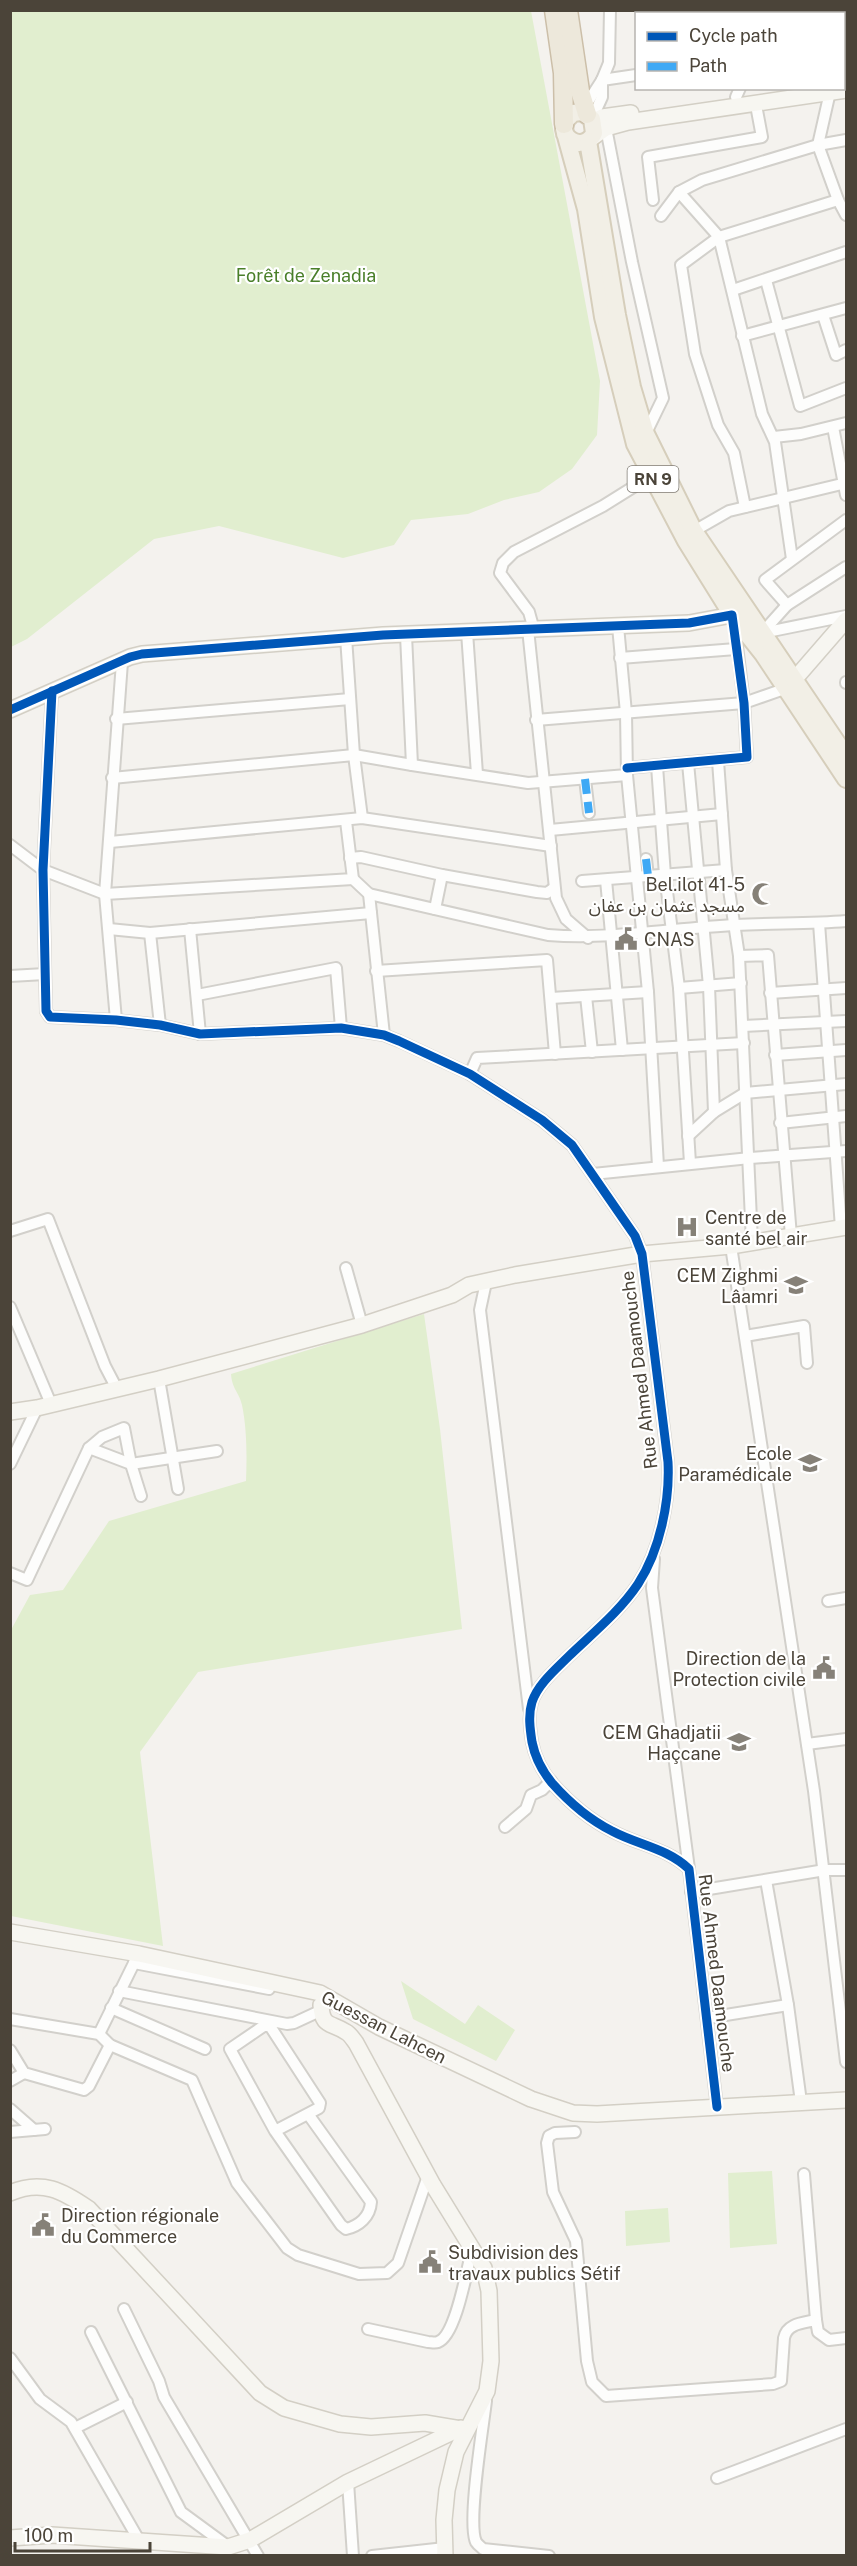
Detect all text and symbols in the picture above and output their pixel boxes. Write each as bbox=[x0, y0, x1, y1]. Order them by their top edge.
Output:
legend bbox=[635, 12, 845, 90]
text: Cycle path bbox=[689, 25, 778, 46]
text: Path bbox=[689, 55, 727, 76]
park label: Forêt de Zenadia bbox=[236, 265, 376, 286]
road number: RN 9 bbox=[628, 466, 678, 492]
place label: Bel.ilot 41-5 مسجد عثمان بن عفان bbox=[589, 874, 745, 917]
mosque icon: Bel.ilot 41-5 مسجد عثمان بن عفان bbox=[750, 881, 776, 907]
public building icon: CNAS bbox=[613, 926, 639, 952]
place label: CNAS bbox=[644, 929, 695, 950]
place label: Centre de santé bel air bbox=[705, 1207, 808, 1249]
hospital icon: Centre de santé bel air bbox=[674, 1214, 700, 1240]
place label: CEM Zighmi Lâamri bbox=[677, 1265, 778, 1307]
street label: Rue Ahmed Daamouche bbox=[616, 1270, 662, 1470]
school or university icon: CEM Zighmi Lâamri bbox=[783, 1272, 809, 1298]
place label: Ecole Paramédicale bbox=[678, 1443, 792, 1485]
school or university icon: Ecole Paramédicale bbox=[797, 1450, 823, 1476]
place label: Direction de la Protection civile bbox=[672, 1648, 806, 1690]
public building icon: Direction de la Protection civile bbox=[811, 1655, 837, 1681]
place label: CEM Ghadjatii Haçcane bbox=[602, 1722, 721, 1764]
school or university icon: CEM Ghadjatii Haçcane bbox=[726, 1729, 752, 1755]
street label: Rue Ahmed Daamouche bbox=[694, 1873, 740, 2073]
street label: Guessan Lahcen bbox=[318, 1986, 450, 2068]
place label: Direction régionale du Commerce bbox=[61, 2205, 219, 2247]
public building icon: Direction régionale du Commerce bbox=[30, 2212, 56, 2238]
place label: Subdivision des travaux publics Sétif bbox=[448, 2242, 621, 2284]
public building icon: Subdivision des travaux publics Sétif bbox=[417, 2249, 443, 2275]
scale bar bbox=[15, 2515, 150, 2553]
text: 100 m bbox=[24, 2525, 73, 2546]

